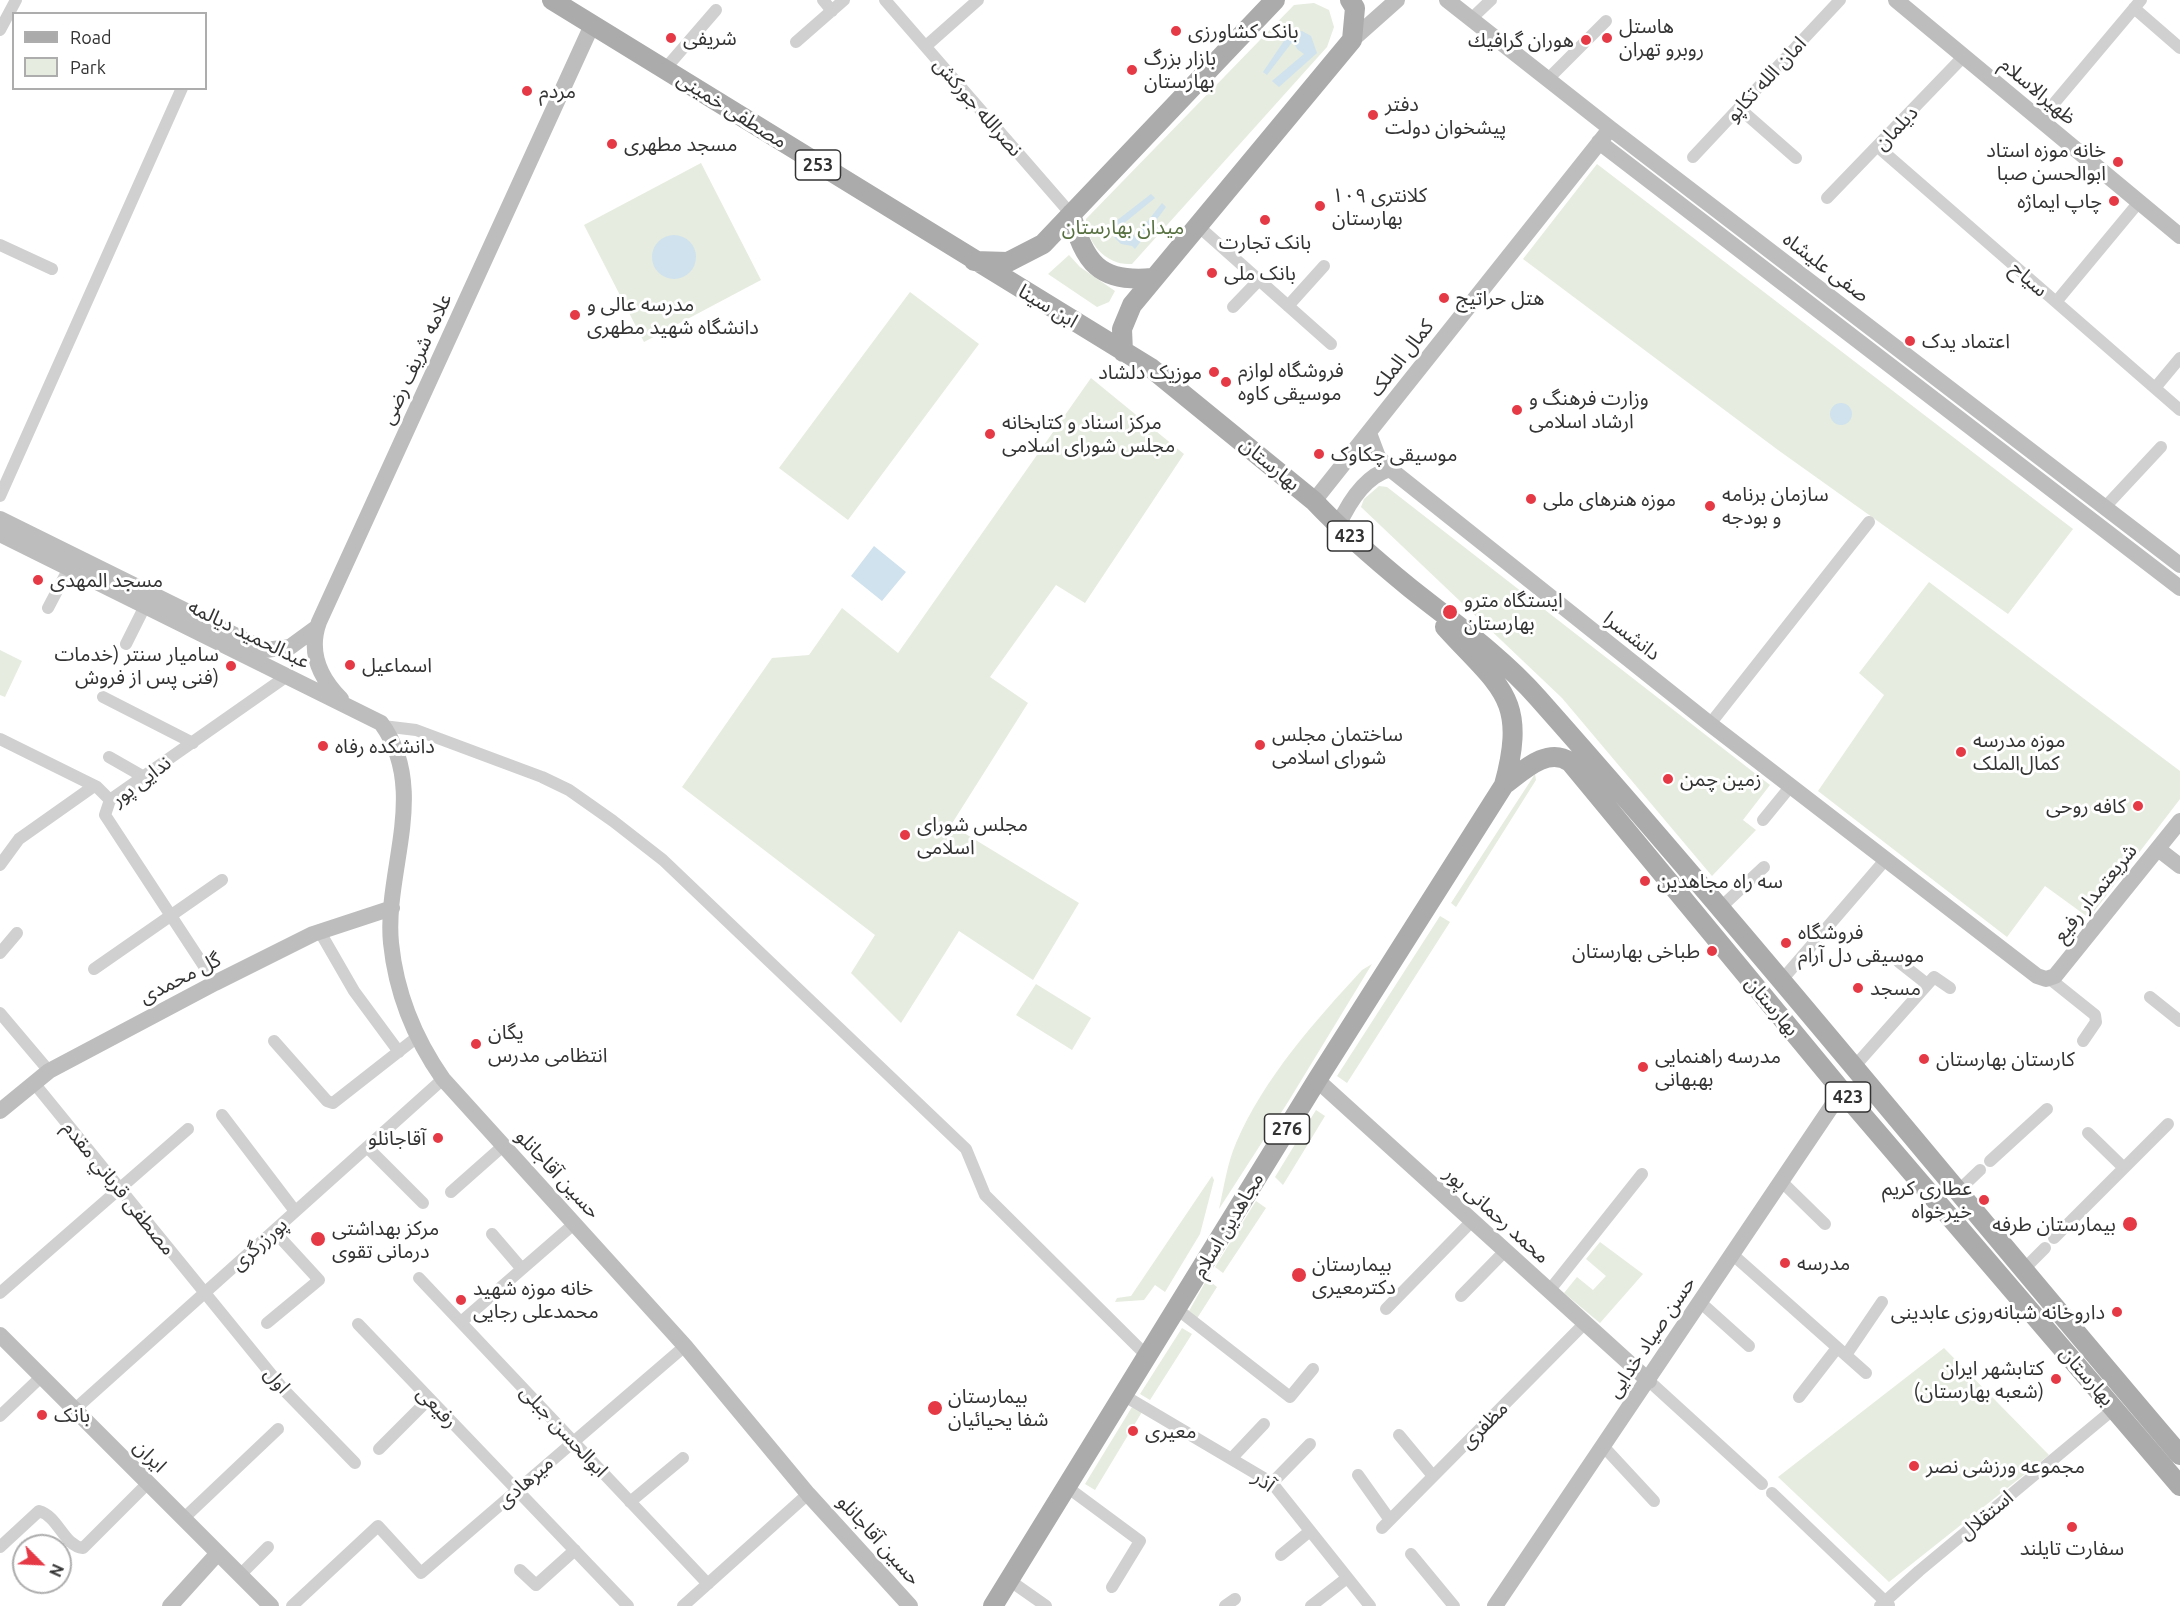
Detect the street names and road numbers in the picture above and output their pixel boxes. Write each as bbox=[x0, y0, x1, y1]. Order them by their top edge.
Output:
street label: امان الله تکاپو bbox=[1721, 32, 1811, 126]
street label: ظهیرالاسلام bbox=[1995, 52, 2081, 130]
street label: نصرالله جورکش bbox=[928, 53, 1028, 161]
street label: مصطفی خمینی bbox=[673, 67, 791, 153]
street label: دیلمان bbox=[1869, 101, 1923, 155]
road number: 253 bbox=[796, 150, 840, 180]
street label: صفی علیشاه bbox=[1778, 227, 1874, 307]
street label: سیاح bbox=[2005, 256, 2053, 302]
street label: ابن سینا bbox=[1014, 279, 1082, 333]
street label: علامه شریف رضی bbox=[375, 290, 457, 428]
street label: کمال الملک bbox=[1363, 315, 1439, 401]
street label: بهارستان bbox=[1235, 432, 1305, 496]
road number: 423 bbox=[1328, 521, 1372, 551]
street label: عبدالحمید دیالمه bbox=[184, 594, 314, 674]
street label: دانشسرا bbox=[1599, 606, 1665, 666]
street label: ندایی پور bbox=[106, 751, 176, 811]
street label: شریعتمدار رفیع bbox=[2048, 839, 2142, 947]
street label: گل محمدی bbox=[135, 947, 225, 1009]
street label: بهارستان bbox=[1740, 971, 1804, 1041]
road number: 423 bbox=[1826, 1082, 1870, 1112]
road number: 276 bbox=[1264, 1114, 1310, 1144]
street label: مصطفی قرباني مقدم bbox=[58, 1116, 180, 1260]
street label: حسین آقاجانلو bbox=[511, 1124, 605, 1224]
street label: محمد رحمانی پور bbox=[1439, 1162, 1555, 1268]
street label: مجاهدین اسلام bbox=[1187, 1168, 1269, 1282]
street label: پورزرگری bbox=[226, 1212, 292, 1276]
street label: حسن صیاد خدایی bbox=[1602, 1272, 1700, 1402]
street label: بهارستان bbox=[2055, 1341, 2119, 1411]
street label: اول bbox=[259, 1362, 295, 1398]
street label: ابوالحسن جبلی bbox=[515, 1380, 613, 1482]
street label: رفیعی bbox=[412, 1381, 462, 1433]
street label: مظفری bbox=[1455, 1396, 1513, 1454]
street label: ایران bbox=[129, 1435, 171, 1477]
street label: میرهادی bbox=[492, 1451, 558, 1513]
street label: آذر bbox=[1248, 1465, 1280, 1497]
street label: استقلال bbox=[1954, 1485, 2018, 1545]
street label: حسین آقاجانلو bbox=[832, 1490, 926, 1590]

